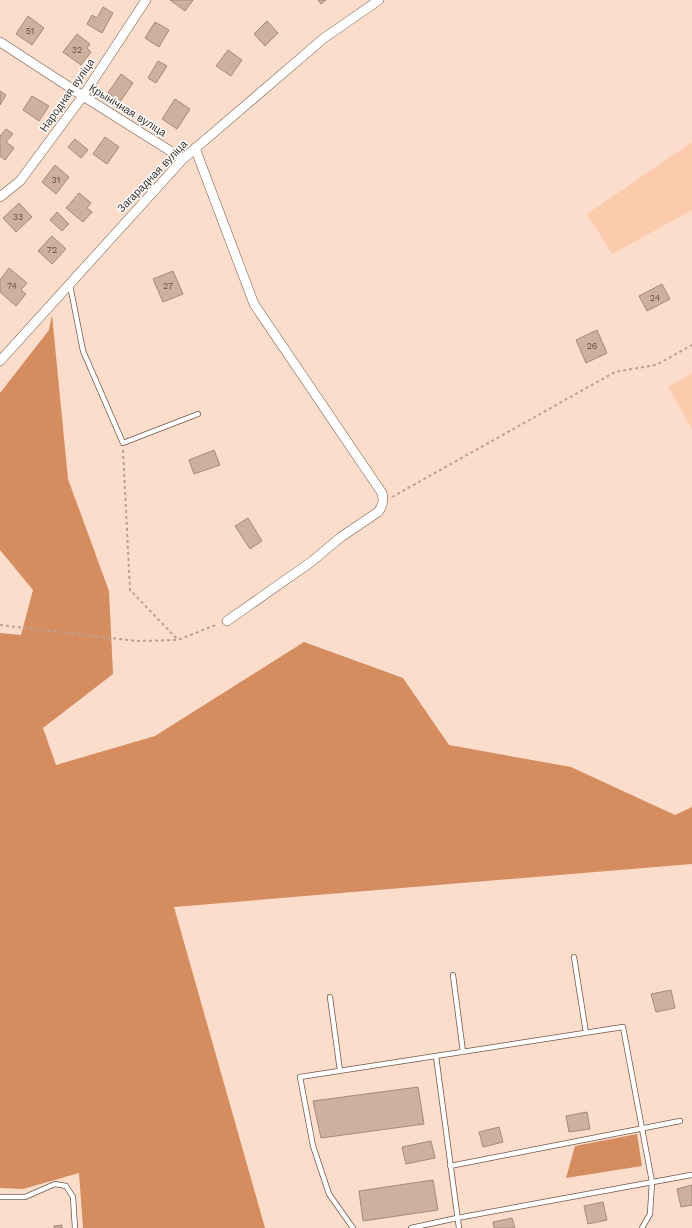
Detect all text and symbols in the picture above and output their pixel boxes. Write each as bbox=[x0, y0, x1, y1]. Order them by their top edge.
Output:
house number: 51 bbox=[26, 26, 34, 36]
house number: 32 bbox=[72, 45, 82, 55]
street label: Народная вуліца bbox=[37, 55, 98, 134]
street label: Крынічная вуліца bbox=[87, 81, 170, 140]
street label: Загарадная вуліца bbox=[115, 137, 191, 215]
house number: 31 bbox=[52, 175, 60, 185]
house number: 33 bbox=[13, 212, 23, 222]
house number: 72 bbox=[47, 245, 57, 255]
house number: 74 bbox=[7, 281, 17, 291]
house number: 27 bbox=[163, 281, 173, 291]
house number: 24 bbox=[650, 293, 661, 303]
house number: 26 bbox=[587, 341, 597, 351]

